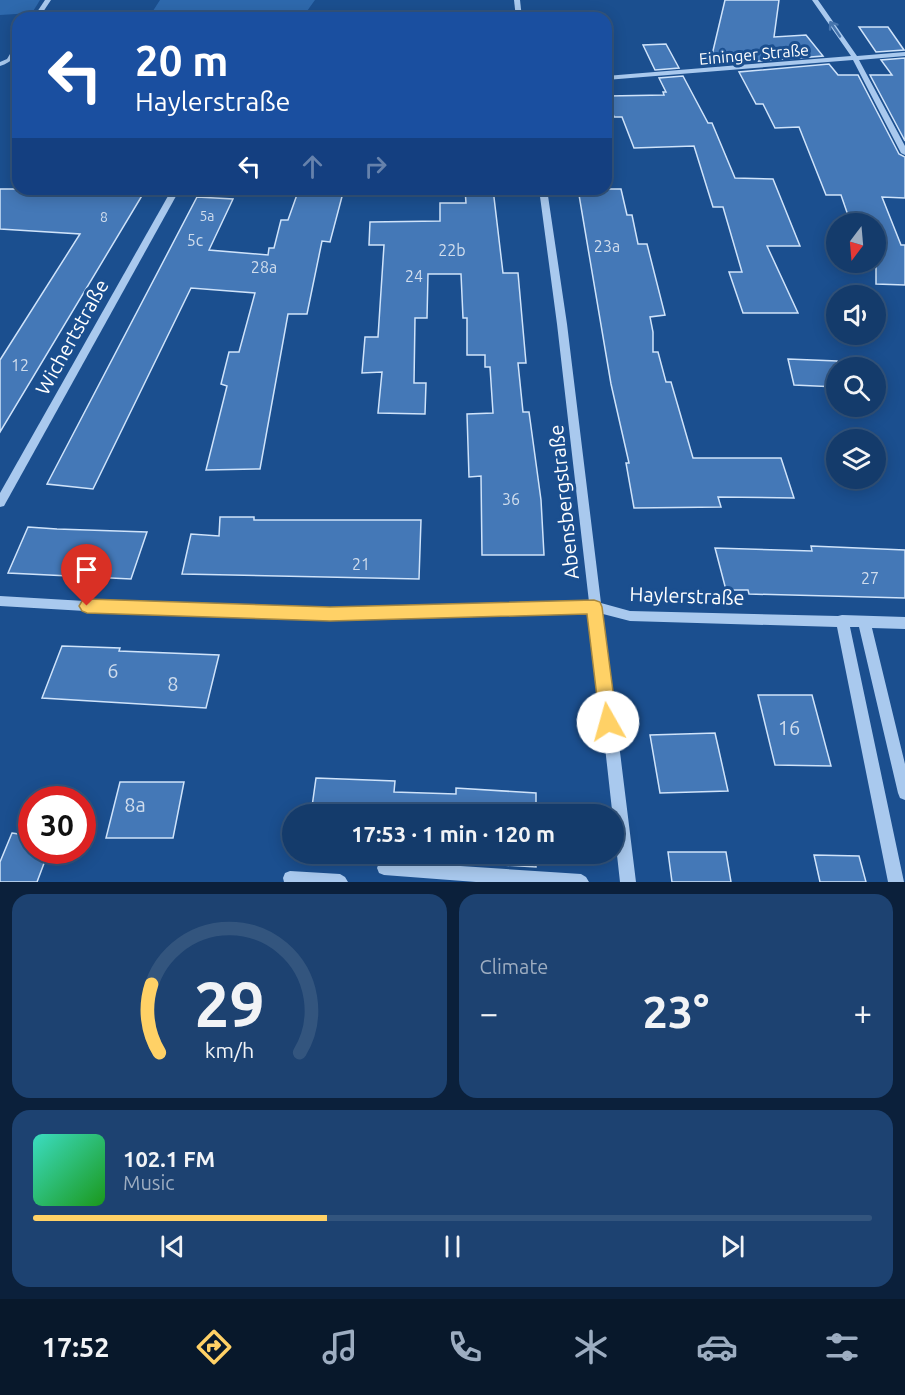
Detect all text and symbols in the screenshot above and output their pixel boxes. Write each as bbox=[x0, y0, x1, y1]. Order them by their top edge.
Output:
one-way arrow bbox=[829, 21, 841, 38]
icon: left bbox=[36, 36, 114, 114]
text: 20 m bbox=[135, 37, 229, 84]
street label: Eininger Straße bbox=[698, 40, 810, 68]
text: Haylerstraße bbox=[135, 86, 291, 116]
icon: left bbox=[233, 150, 266, 183]
icon: ahead bbox=[296, 150, 329, 183]
icon: right bbox=[359, 150, 392, 183]
house number: 5a bbox=[199, 208, 215, 224]
house number: 8 bbox=[100, 209, 108, 225]
north arrow bbox=[826, 213, 886, 273]
map controls bbox=[826, 213, 886, 489]
house number: 5c bbox=[187, 231, 204, 249]
house number: 23a bbox=[594, 237, 620, 255]
house number: 22b bbox=[438, 241, 466, 259]
house number: 28a bbox=[251, 258, 277, 276]
house number: 24 bbox=[405, 267, 423, 285]
street label: Wichertstraße bbox=[30, 275, 113, 399]
button: sound bbox=[826, 285, 886, 345]
house number: 12 bbox=[11, 356, 29, 374]
button: search bbox=[826, 357, 886, 417]
street label: Abensbergstraße bbox=[544, 424, 583, 580]
button: layers bbox=[826, 429, 886, 489]
house number: 36 bbox=[502, 490, 520, 508]
pin bbox=[61, 544, 112, 606]
icon: arrive bbox=[70, 553, 103, 586]
house number: 21 bbox=[352, 555, 370, 573]
house number: 27 bbox=[861, 569, 879, 587]
street label: Haylerstraße bbox=[629, 582, 745, 609]
house number: 6 bbox=[107, 659, 119, 682]
house number: 8 bbox=[167, 672, 179, 695]
position arrow bbox=[576, 690, 640, 754]
house number: 16 bbox=[778, 716, 800, 739]
speed limit sign: 30 bbox=[18, 786, 96, 864]
house number: 8a bbox=[124, 793, 146, 816]
text: 17:53 · 1 min · 120 m bbox=[351, 821, 555, 846]
text: Climate bbox=[480, 955, 548, 978]
text: 29 bbox=[194, 969, 264, 1039]
text: 23° bbox=[642, 986, 709, 1037]
text: − bbox=[480, 994, 498, 1031]
text: + bbox=[853, 994, 872, 1031]
text: km/h bbox=[204, 1038, 254, 1062]
text: 102.1 FM bbox=[123, 1146, 215, 1171]
text: Music bbox=[123, 1171, 175, 1194]
icon: previous bbox=[156, 1230, 189, 1263]
icon: pause bbox=[436, 1230, 469, 1263]
icon: next bbox=[716, 1230, 749, 1263]
icon: directions bbox=[193, 1326, 235, 1368]
icon: music bbox=[319, 1326, 361, 1368]
icon: phone bbox=[444, 1326, 486, 1368]
icon: climate bbox=[570, 1326, 612, 1368]
icon: car bbox=[696, 1326, 738, 1368]
icon: filters bbox=[821, 1326, 863, 1368]
text: 17:52 bbox=[42, 1332, 109, 1362]

